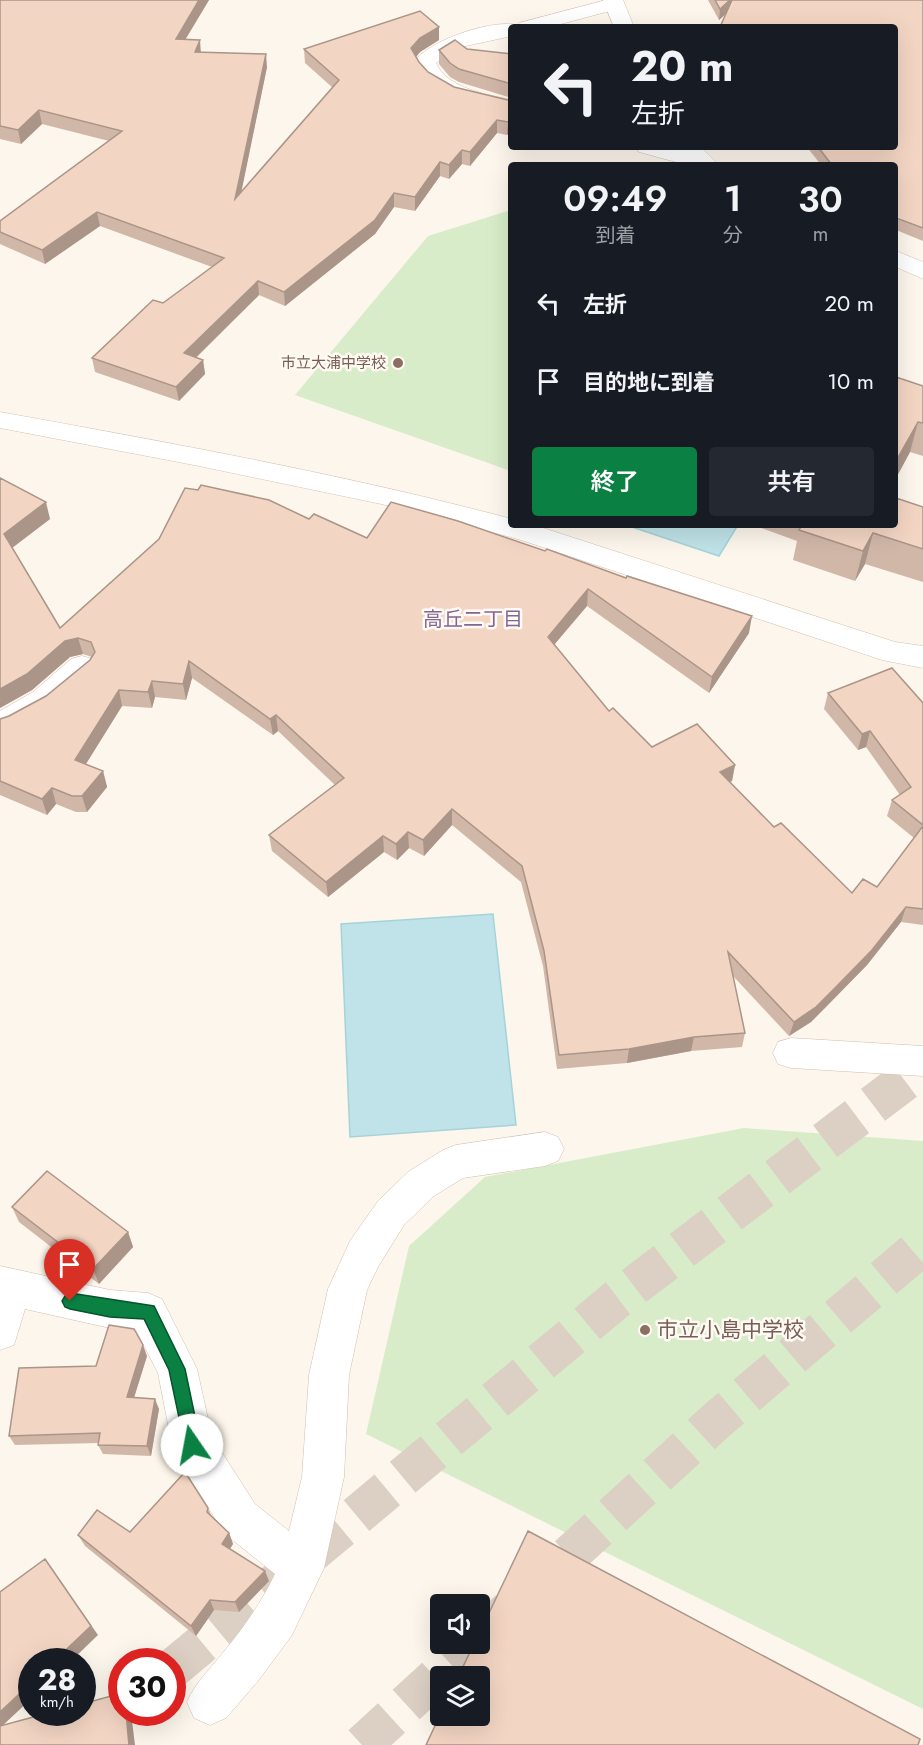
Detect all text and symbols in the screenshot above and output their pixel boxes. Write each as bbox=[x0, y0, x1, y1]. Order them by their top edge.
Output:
text: 20 m bbox=[631, 36, 733, 97]
icon: left bbox=[532, 48, 610, 126]
text: 左折 bbox=[631, 94, 685, 133]
text: 09:49 bbox=[563, 172, 668, 224]
text: 1 bbox=[724, 172, 742, 224]
text: 30 bbox=[798, 173, 843, 225]
text: m bbox=[813, 220, 828, 249]
text: 到着 bbox=[595, 221, 635, 250]
text: 分 bbox=[723, 221, 743, 250]
icon: left bbox=[532, 287, 565, 320]
text: 20 m bbox=[825, 287, 874, 319]
text: 左折 bbox=[583, 288, 627, 320]
place label: 市立大浦中学校 bbox=[281, 352, 386, 374]
marker: 市立大浦中学校 bbox=[391, 356, 405, 370]
icon: arrive bbox=[532, 365, 565, 398]
text: 10 m bbox=[827, 365, 874, 397]
text: 目的地に到着 bbox=[583, 366, 715, 398]
button: 終了 bbox=[532, 447, 697, 516]
button: 共有 bbox=[709, 447, 874, 516]
district label: 高丘二丁目 bbox=[423, 605, 523, 634]
pin bbox=[44, 1239, 95, 1301]
icon: arrive bbox=[53, 1248, 86, 1281]
place label: 市立小島中学校 bbox=[657, 1315, 804, 1345]
marker: 市立小島中学校 bbox=[638, 1323, 652, 1337]
position arrow bbox=[160, 1413, 224, 1477]
map controls bbox=[430, 1594, 490, 1726]
button: sound bbox=[430, 1594, 490, 1654]
speed limit sign: 30 bbox=[108, 1648, 186, 1726]
text: 28 bbox=[38, 1658, 76, 1701]
button: layers bbox=[430, 1666, 490, 1726]
text: km/h bbox=[40, 1691, 74, 1713]

